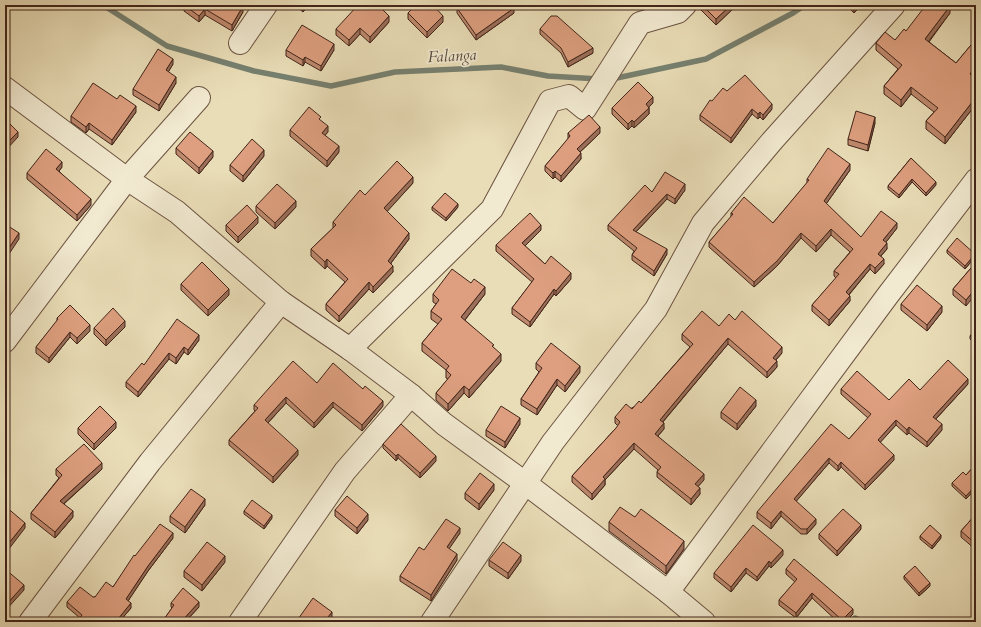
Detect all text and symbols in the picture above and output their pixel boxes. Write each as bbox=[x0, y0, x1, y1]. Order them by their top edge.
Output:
water label: Falanga bbox=[427, 44, 477, 68]

